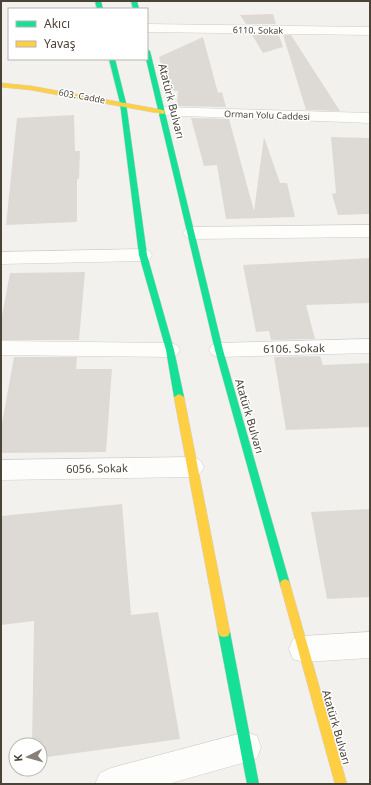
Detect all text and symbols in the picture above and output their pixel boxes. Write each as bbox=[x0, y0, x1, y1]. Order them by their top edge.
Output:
legend bbox=[8, 8, 148, 60]
text: Akıcı bbox=[44, 15, 70, 32]
street label: 6110. Sokak bbox=[233, 23, 283, 37]
text: Yavaş bbox=[44, 35, 76, 52]
street label: Atatürk Bulvarı bbox=[155, 62, 189, 140]
street label: 603. Cadde bbox=[58, 86, 106, 106]
street label: Orman Yolu Caddesi bbox=[224, 107, 310, 123]
street label: 6106. Sokak bbox=[263, 340, 325, 356]
street label: Atatürk Bulvarı bbox=[232, 377, 268, 455]
street label: 6056. Sokak bbox=[66, 460, 128, 476]
street label: Atatürk Bulvarı bbox=[319, 688, 355, 766]
north arrow bbox=[8, 737, 48, 777]
text: K bbox=[10, 753, 25, 763]

